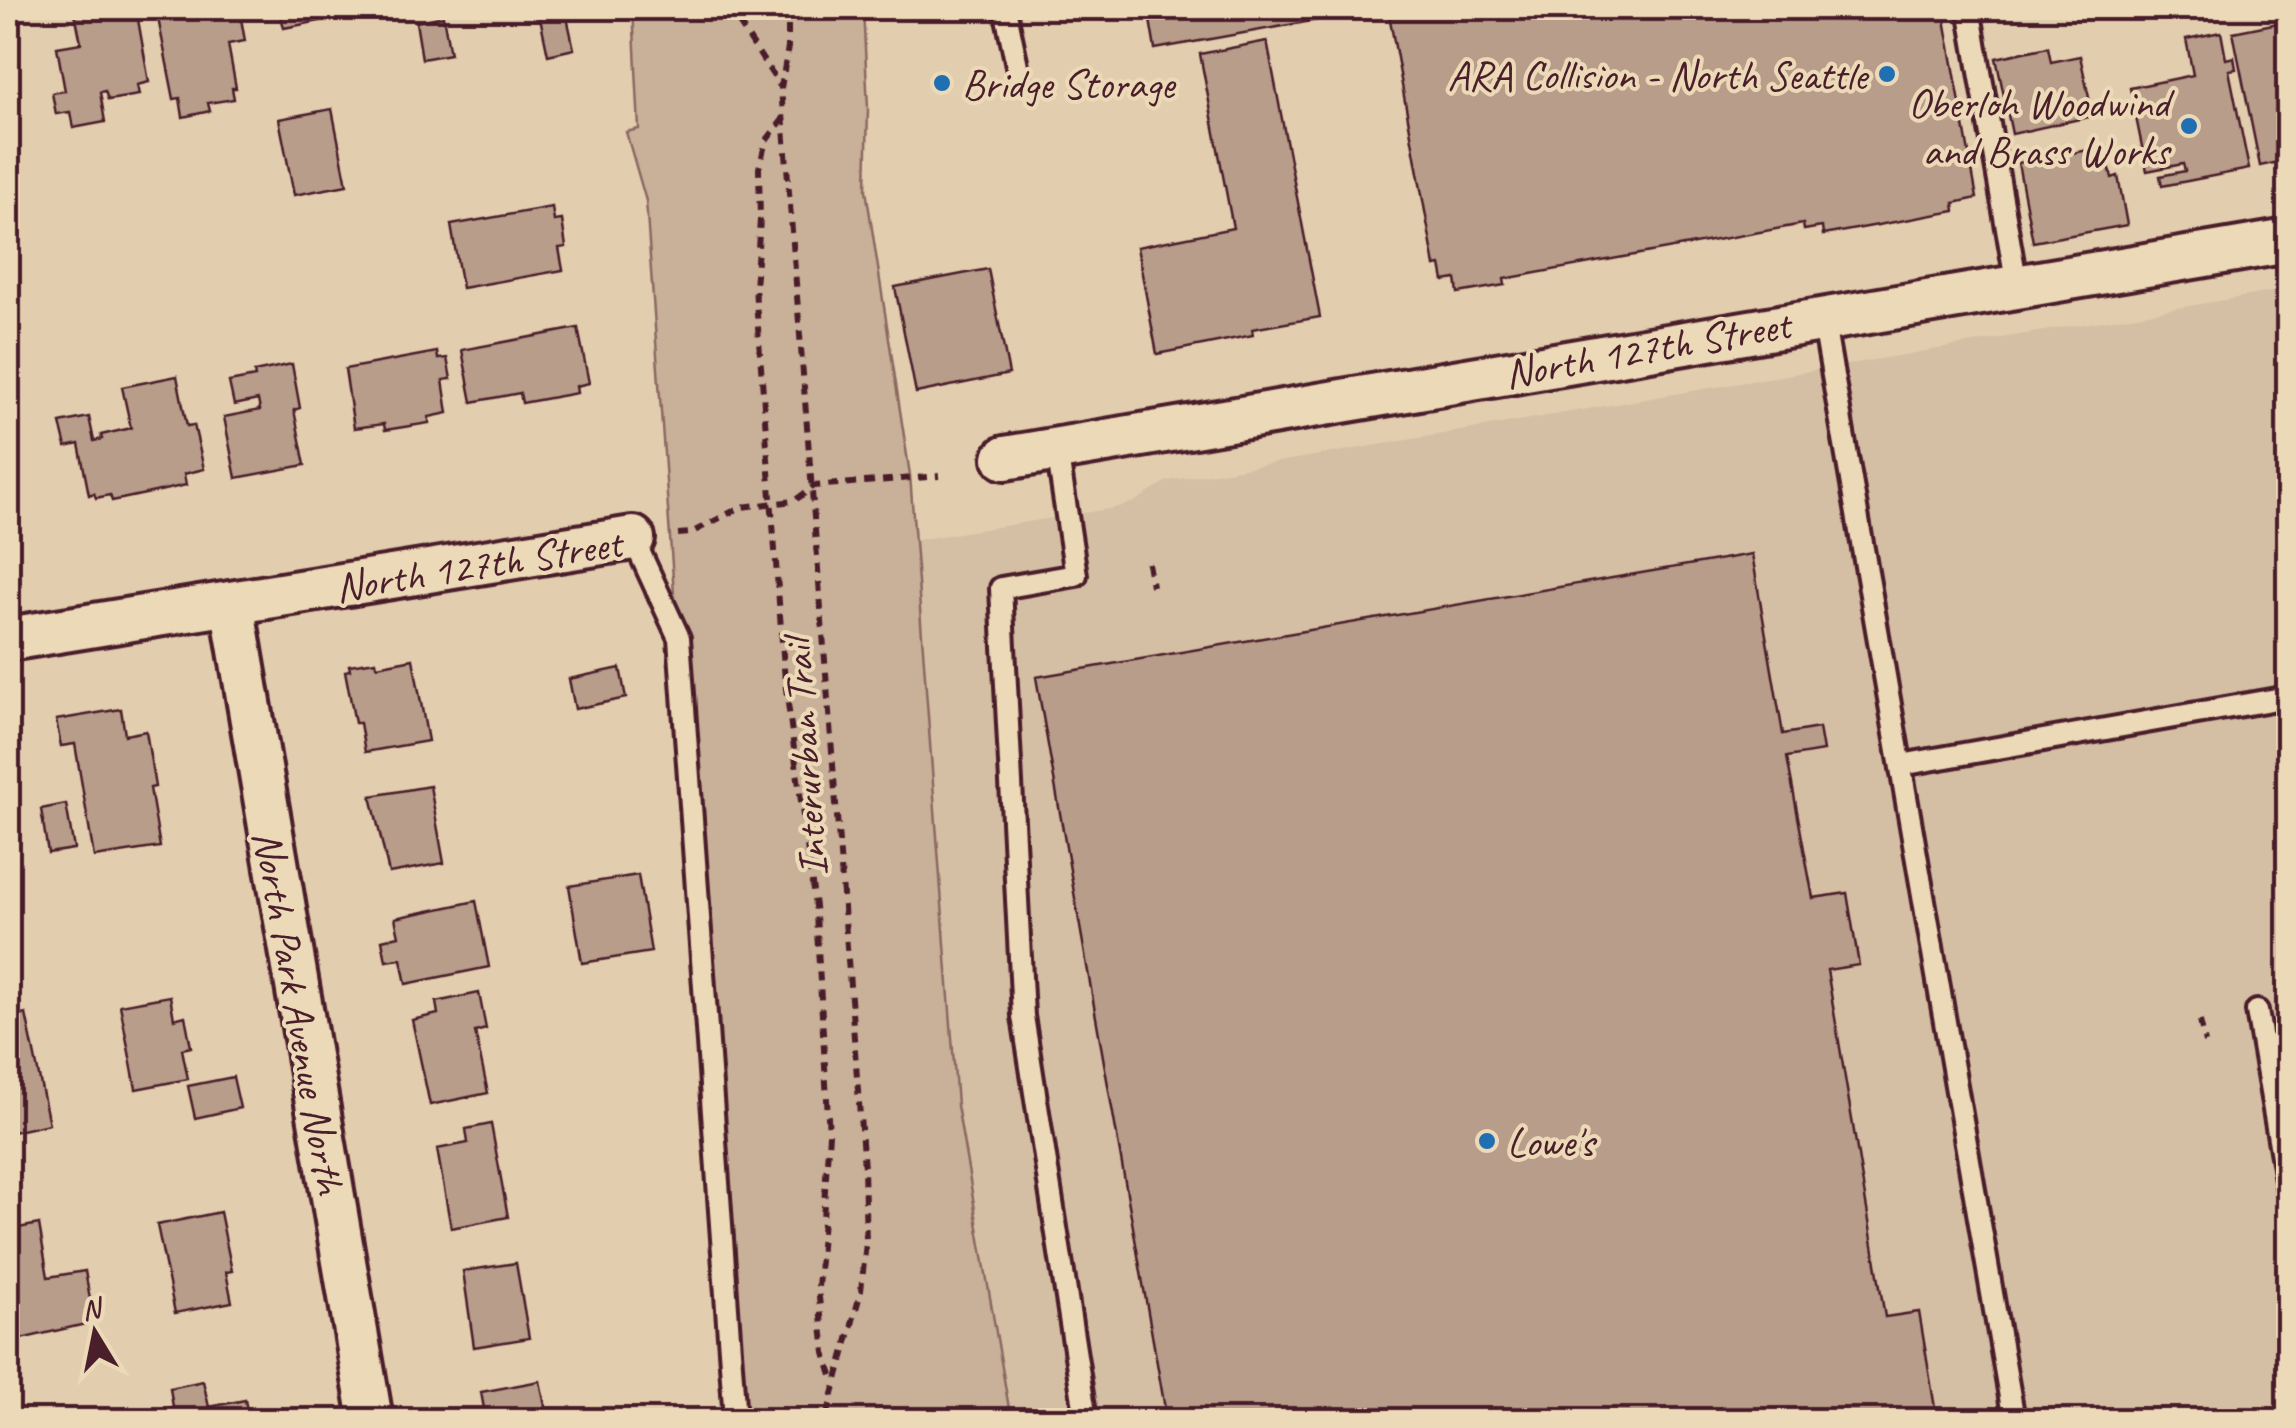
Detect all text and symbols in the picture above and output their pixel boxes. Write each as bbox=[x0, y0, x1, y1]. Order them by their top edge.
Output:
place label: ARA Collision - North Seattle bbox=[1447, 49, 1870, 102]
place label: Bridge Storage bbox=[962, 58, 1177, 111]
marker: ARA Collision - North Seattle bbox=[1876, 63, 1898, 85]
marker: Bridge Storage bbox=[931, 72, 953, 94]
place label: Oberloh Woodwind and Brass Works bbox=[1908, 77, 2175, 178]
marker: Oberloh Woodwind and Brass Works bbox=[2178, 115, 2200, 137]
street label: North 127th Street bbox=[1500, 298, 1798, 401]
street label: North 127th Street bbox=[332, 516, 629, 614]
street label: Interurban Trail bbox=[770, 631, 840, 878]
street label: North Park Avenue North bbox=[240, 826, 357, 1201]
place label: Lowe's bbox=[1507, 1116, 1598, 1169]
marker: Lowe's bbox=[1476, 1130, 1498, 1152]
north arrow bbox=[45, 1283, 145, 1383]
text: N bbox=[79, 1289, 107, 1328]

